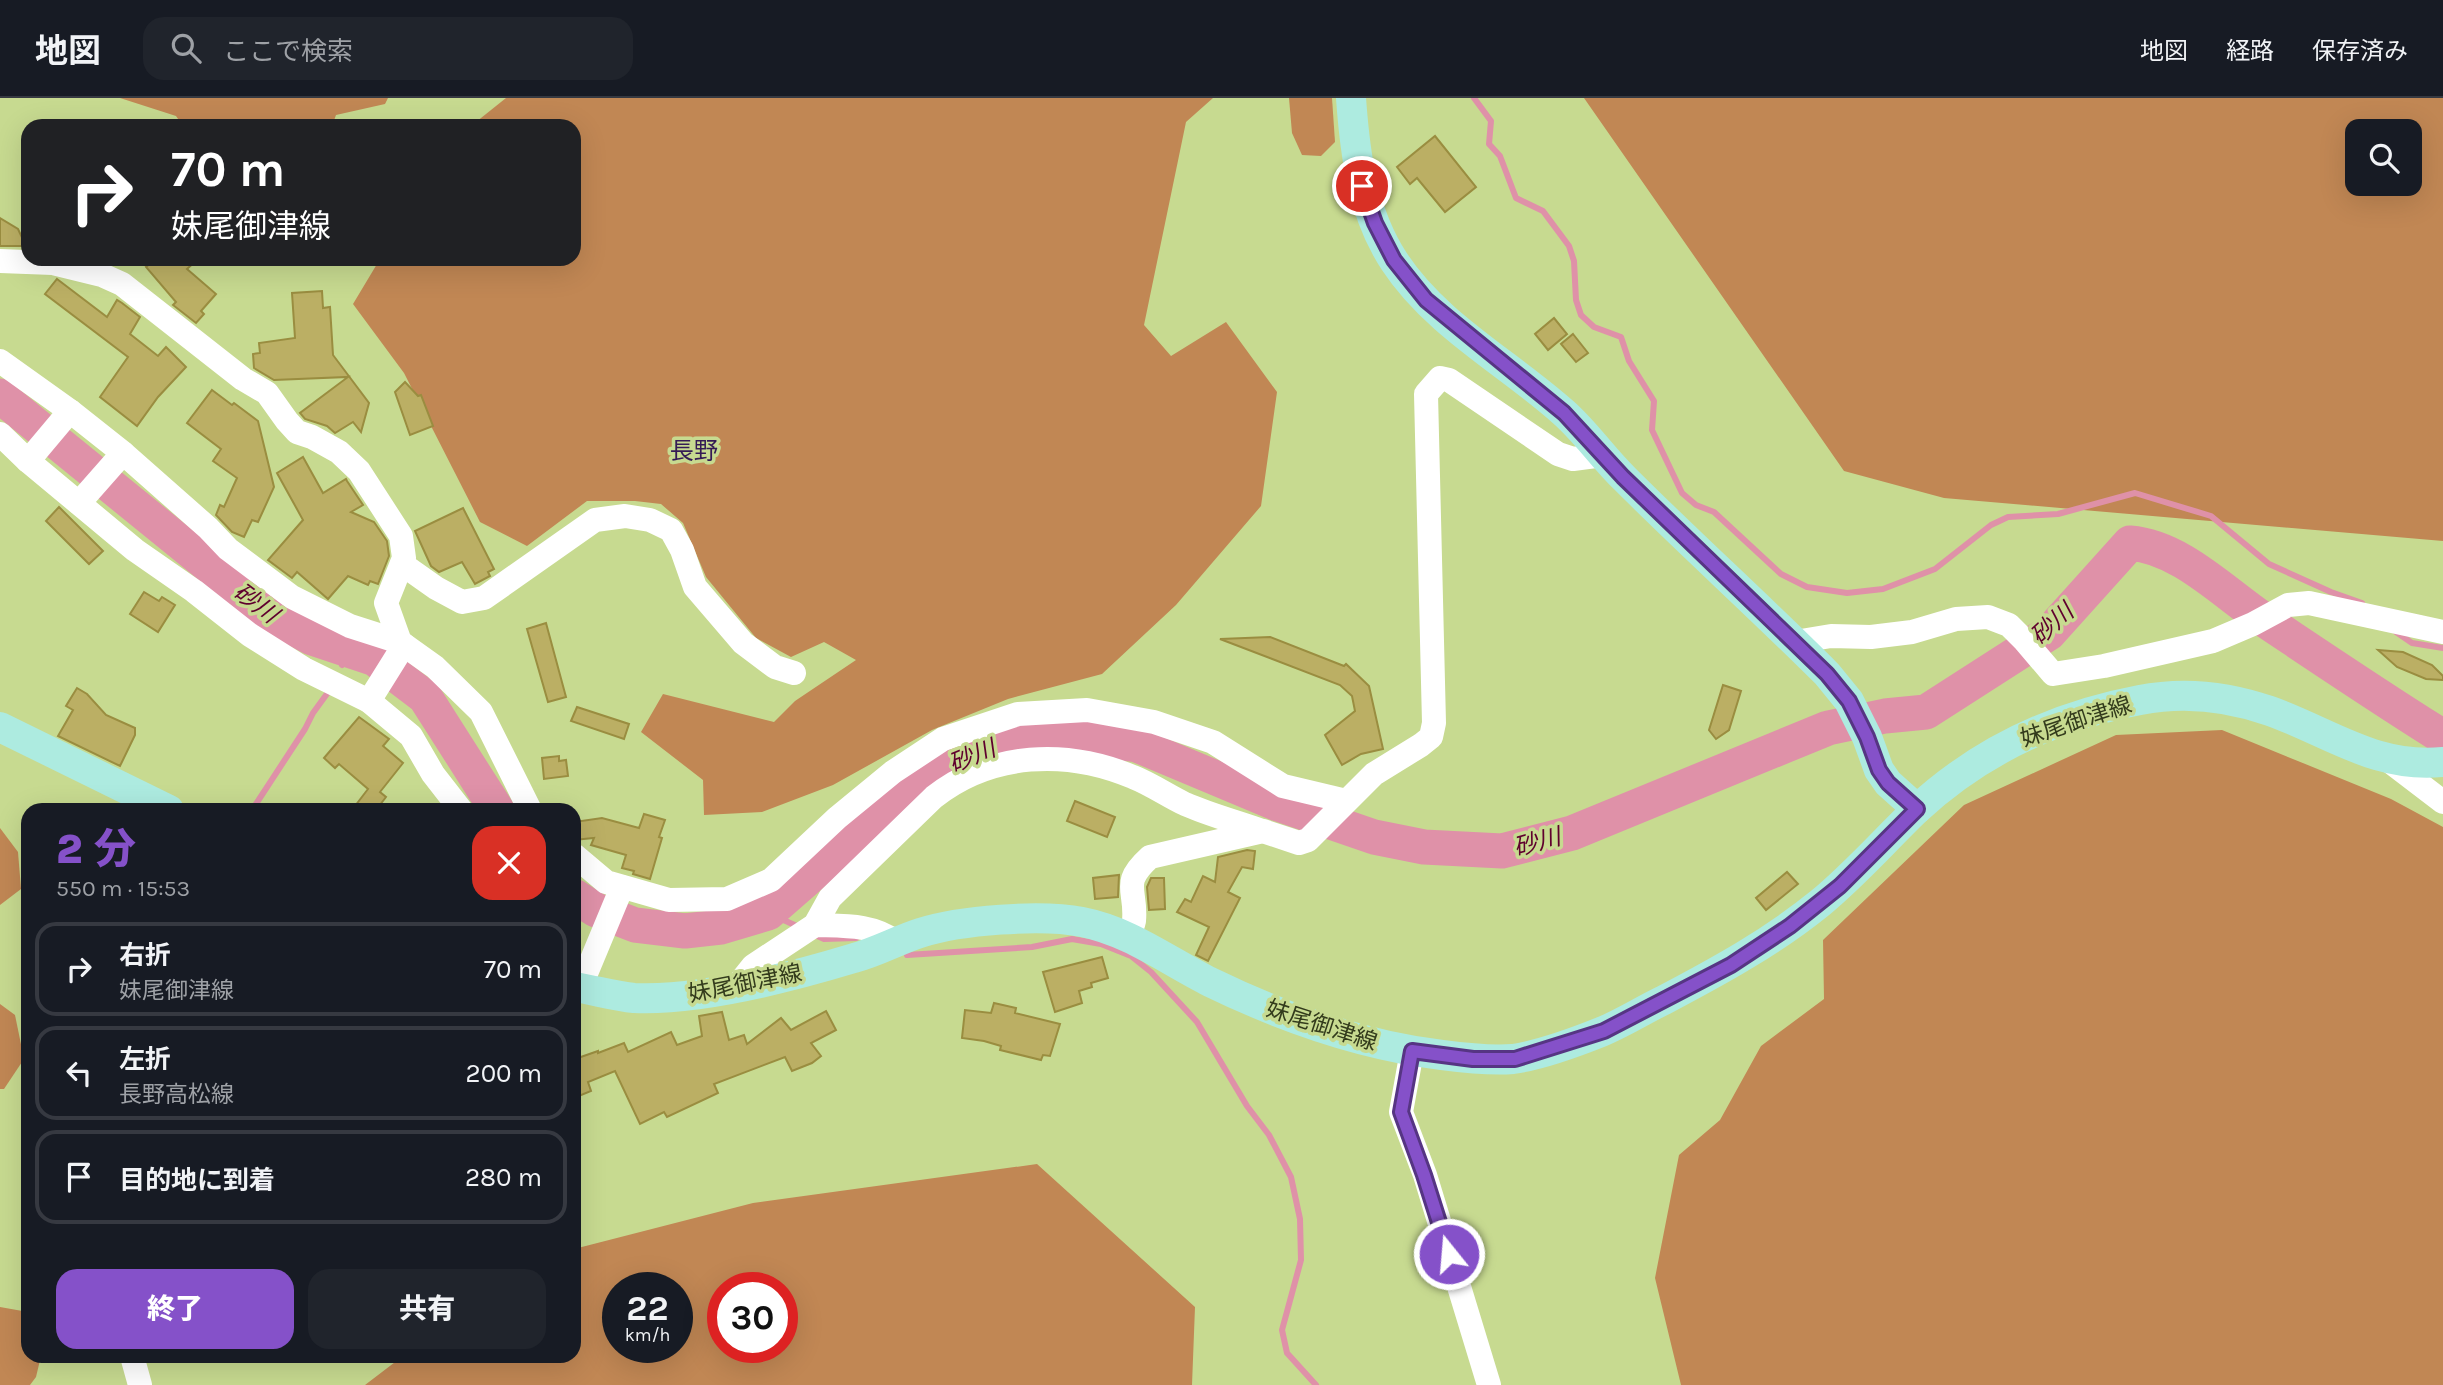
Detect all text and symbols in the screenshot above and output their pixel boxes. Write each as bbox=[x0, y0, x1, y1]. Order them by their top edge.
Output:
search box bbox=[143, 17, 633, 80]
icon: search bbox=[167, 29, 205, 67]
text: 地図 bbox=[35, 32, 101, 70]
text: ここで検索 bbox=[223, 36, 353, 67]
text: 地図 bbox=[2140, 37, 2188, 65]
text: 経路 bbox=[2226, 37, 2274, 65]
text: 保存済み bbox=[2312, 37, 2408, 65]
map controls bbox=[2345, 119, 2422, 196]
button: search bbox=[2345, 119, 2422, 196]
text: 70 m bbox=[171, 141, 285, 198]
icon: right bbox=[56, 147, 147, 238]
pin bbox=[1332, 156, 1392, 216]
icon: arrive bbox=[1343, 167, 1381, 205]
text: 妹尾御津線 bbox=[171, 208, 331, 245]
district label: 長野 bbox=[670, 437, 718, 465]
water label: 砂川 bbox=[228, 577, 286, 630]
water label: 砂川 bbox=[2025, 596, 2081, 650]
street label: 妹尾御津線 bbox=[2017, 691, 2135, 752]
water label: 砂川 bbox=[945, 733, 1002, 778]
water label: 砂川 bbox=[1510, 821, 1567, 862]
text: 2 分 bbox=[56, 824, 136, 874]
button: close bbox=[472, 826, 546, 900]
text: 550 m · 15:53 bbox=[56, 875, 190, 902]
text: 右折 bbox=[119, 940, 171, 971]
icon: right bbox=[60, 950, 98, 988]
text: 70 m bbox=[484, 954, 542, 985]
street label: 妹尾御津線 bbox=[686, 959, 804, 1008]
text: 妹尾御津線 bbox=[119, 977, 234, 1004]
street label: 妹尾御津線 bbox=[1263, 995, 1381, 1056]
text: 左折 bbox=[119, 1044, 171, 1075]
icon: left bbox=[60, 1054, 98, 1092]
text: 200 m bbox=[466, 1058, 542, 1089]
text: 長野高松線 bbox=[119, 1081, 234, 1108]
icon: arrive bbox=[60, 1158, 98, 1196]
text: 280 m bbox=[465, 1162, 542, 1193]
text: 目的地に到着 bbox=[119, 1165, 275, 1196]
position arrow bbox=[1412, 1217, 1486, 1291]
button: 終了 bbox=[56, 1269, 294, 1349]
button: 共有 bbox=[308, 1269, 546, 1349]
speed limit sign: 30 bbox=[707, 1272, 798, 1363]
text: 22 bbox=[626, 1288, 669, 1329]
text: km/h bbox=[625, 1324, 670, 1346]

